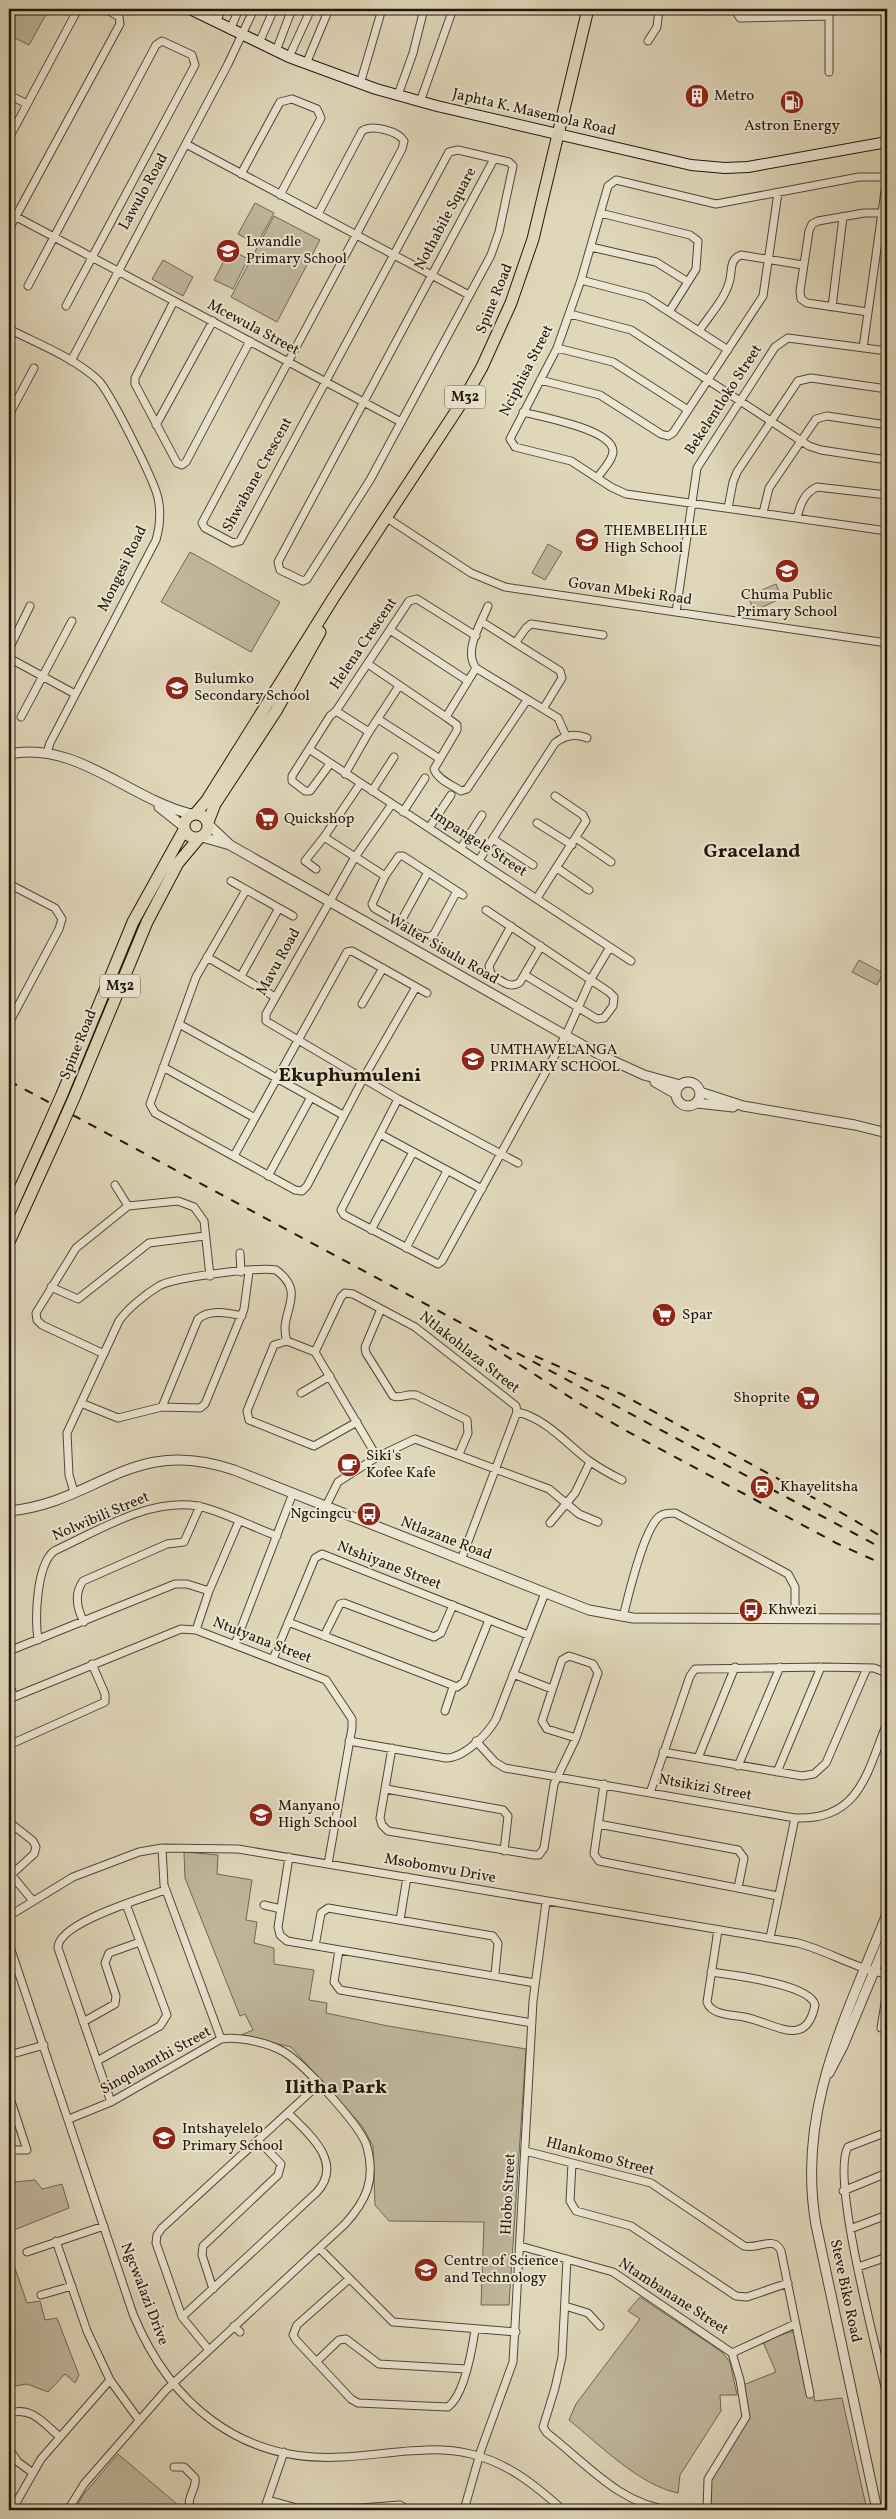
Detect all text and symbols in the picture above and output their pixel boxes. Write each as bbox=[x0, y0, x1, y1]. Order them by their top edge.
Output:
building icon: Metro bbox=[684, 83, 710, 109]
street label: Japhta K. Masemola Road bbox=[450, 84, 618, 142]
place label: Metro bbox=[714, 86, 754, 107]
fuel station icon: Astron Energy bbox=[779, 89, 805, 115]
place label: Astron Energy bbox=[744, 116, 840, 137]
street label: Lawulo Road bbox=[114, 150, 174, 234]
street label: Nothabile Square bbox=[410, 164, 482, 274]
place label: Lwandle Primary School bbox=[246, 232, 347, 270]
school or university icon: Lwandle Primary School bbox=[215, 238, 241, 264]
street label: Spine Road bbox=[471, 261, 519, 337]
street label: Mcewula Street bbox=[203, 295, 303, 361]
street label: Nciphisa Street bbox=[495, 321, 559, 421]
street label: Bekelentloko Street bbox=[680, 341, 768, 459]
road number: M32 bbox=[445, 386, 485, 408]
street label: Shwabane Crescent bbox=[218, 414, 298, 536]
place label: THEMBELIHLE High School bbox=[604, 521, 707, 559]
street label: Mongesi Road bbox=[93, 523, 153, 615]
school or university icon: THEMBELIHLE High School bbox=[574, 527, 600, 553]
school or university icon: Chuma Public Primary School bbox=[774, 558, 800, 584]
street label: Govan Mbeki Road bbox=[567, 573, 693, 611]
place label: Chuma Public Primary School bbox=[736, 585, 838, 623]
street label: Helena Crescent bbox=[325, 594, 403, 694]
place label: Bulumko Secondary School bbox=[194, 669, 310, 707]
school or university icon: Bulumko Secondary School bbox=[164, 675, 190, 701]
street label: Impangele Street bbox=[425, 804, 531, 882]
supermarket icon: Quickshop bbox=[254, 806, 280, 832]
place label: Quickshop bbox=[284, 809, 354, 830]
district label: Graceland bbox=[703, 838, 801, 866]
street label: Walter Sisulu Road bbox=[384, 910, 502, 990]
street label: Mavu Road bbox=[252, 924, 306, 1000]
road number: M32 bbox=[100, 974, 140, 998]
street label: Spine Road bbox=[55, 1007, 103, 1083]
place label: UMTHAWELANGA PRIMARY SCHOOL bbox=[490, 1040, 621, 1078]
school or university icon: UMTHAWELANGA PRIMARY SCHOOL bbox=[460, 1046, 486, 1072]
district label: Ekuphumuleni bbox=[279, 1062, 421, 1090]
supermarket icon: Spar bbox=[651, 1302, 677, 1328]
place label: Spar bbox=[682, 1305, 713, 1326]
street label: Ntlakohlaza Street bbox=[414, 1307, 524, 1399]
supermarket icon: Shoprite bbox=[795, 1385, 821, 1411]
place label: Shoprite bbox=[733, 1388, 790, 1409]
place label: Siki's Kofee Kafe bbox=[366, 1446, 436, 1484]
cafe icon: Siki's Kofee Kafe bbox=[336, 1452, 362, 1478]
station icon: Khayelitsha bbox=[749, 1474, 775, 1500]
place label: Khayelitsha bbox=[780, 1477, 858, 1498]
street label: Nolwibili Street bbox=[49, 1487, 153, 1547]
bus stop icon: Ngcingcu bbox=[356, 1501, 382, 1527]
place label: Ngcingcu bbox=[290, 1504, 352, 1525]
street label: Ntlazane Road bbox=[397, 1512, 495, 1566]
street label: Ntshiyane Street bbox=[334, 1536, 444, 1596]
bus stop icon: Khwezi bbox=[738, 1597, 764, 1623]
place label: Khwezi bbox=[768, 1600, 817, 1621]
street label: Ntutyana Street bbox=[209, 1612, 315, 1670]
street label: Ntsikizi Street bbox=[657, 1769, 753, 1807]
place label: Manyano High School bbox=[278, 1796, 357, 1834]
school or university icon: Manyano High School bbox=[248, 1802, 274, 1828]
street label: Msobomvu Drive bbox=[382, 1849, 498, 1889]
street label: Sinqolamthi Street bbox=[97, 2022, 215, 2100]
district label: Ilitha Park bbox=[285, 2074, 387, 2102]
place label: Intshayelelo Primary School bbox=[182, 2119, 283, 2157]
school or university icon: Intshayelelo Primary School bbox=[151, 2125, 177, 2151]
street label: Hlankomo Street bbox=[543, 2132, 657, 2182]
street label: Hlobo Street bbox=[496, 2152, 522, 2236]
street label: Steve Biko Road bbox=[824, 2238, 866, 2344]
street label: Ngcwalazi Drive bbox=[115, 2240, 173, 2348]
place label: Centre of Science and Technology bbox=[444, 2251, 559, 2289]
street label: Ntambanane Street bbox=[614, 2253, 732, 2341]
school or university icon: Centre of Science and Technology bbox=[413, 2257, 439, 2283]

